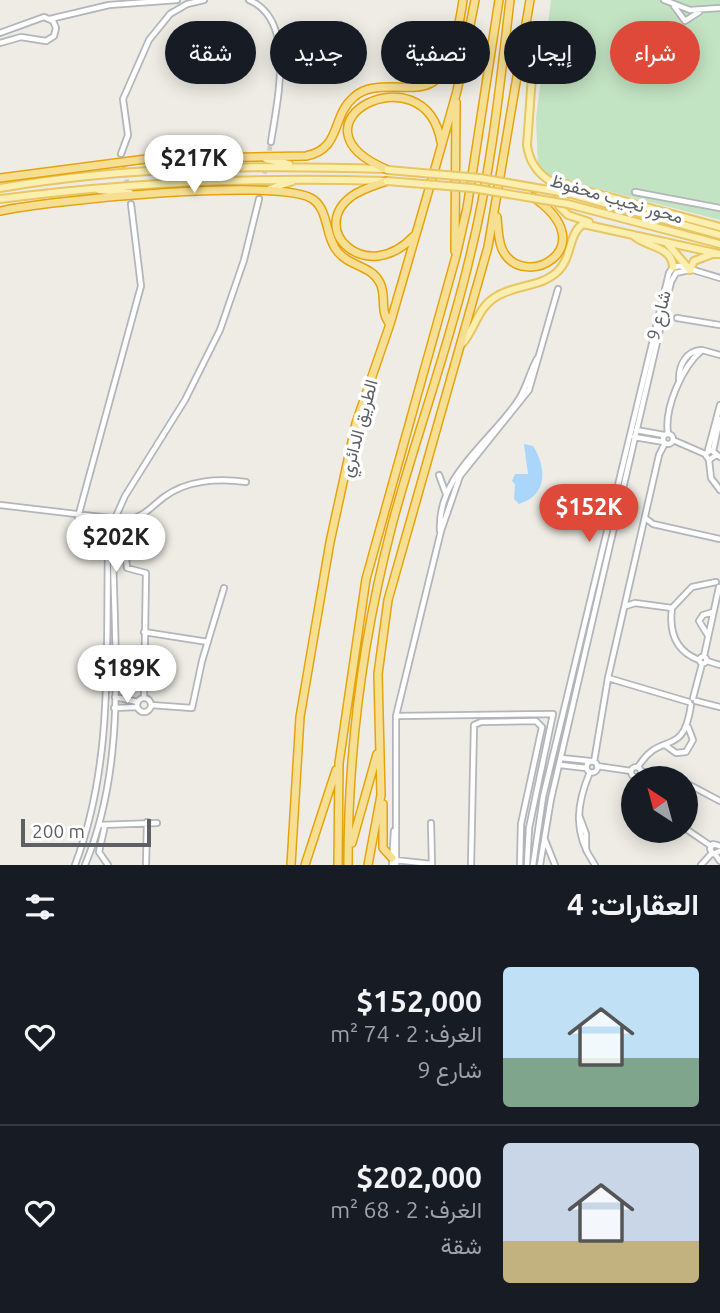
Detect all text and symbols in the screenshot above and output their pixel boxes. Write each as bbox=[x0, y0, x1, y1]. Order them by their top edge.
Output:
chip: شقة bbox=[165, 21, 256, 84]
chip: جديد bbox=[270, 21, 367, 84]
chip: تصفية bbox=[381, 21, 490, 84]
chip: إيجار bbox=[504, 21, 596, 84]
chip: شراء bbox=[610, 21, 700, 84]
pin: $217K bbox=[145, 136, 243, 195]
text: $217K bbox=[160, 145, 228, 170]
street label: محور نجيب محفوظ bbox=[548, 169, 686, 228]
street label: شارع 9 bbox=[642, 288, 677, 343]
street label: الطريق الدائري bbox=[335, 377, 386, 481]
pin: $152K bbox=[540, 484, 638, 544]
text: $152K bbox=[555, 494, 623, 519]
pin: $202K bbox=[67, 514, 165, 574]
text: $202K bbox=[82, 524, 150, 549]
pin: $189K bbox=[78, 646, 176, 705]
text: $189K bbox=[93, 655, 161, 680]
north arrow bbox=[621, 766, 698, 844]
map controls bbox=[621, 766, 698, 843]
scale bar bbox=[21, 816, 150, 848]
text: 200 m bbox=[32, 820, 85, 842]
text: العقارات: 4 bbox=[567, 887, 699, 921]
icon: filters bbox=[21, 888, 59, 926]
text: $152,000 bbox=[356, 984, 482, 1018]
icon: home bbox=[559, 995, 643, 1079]
icon: heart bbox=[21, 1018, 59, 1056]
text: الغرف: 2 · 74 m² bbox=[330, 1021, 482, 1046]
text: شارع 9 bbox=[417, 1057, 482, 1082]
text: $202,000 bbox=[356, 1160, 482, 1194]
icon: home bbox=[559, 1171, 643, 1255]
icon: heart bbox=[21, 1194, 59, 1232]
text: الغرف: 2 · 68 m² bbox=[330, 1197, 482, 1222]
text: شقة bbox=[440, 1233, 482, 1258]

